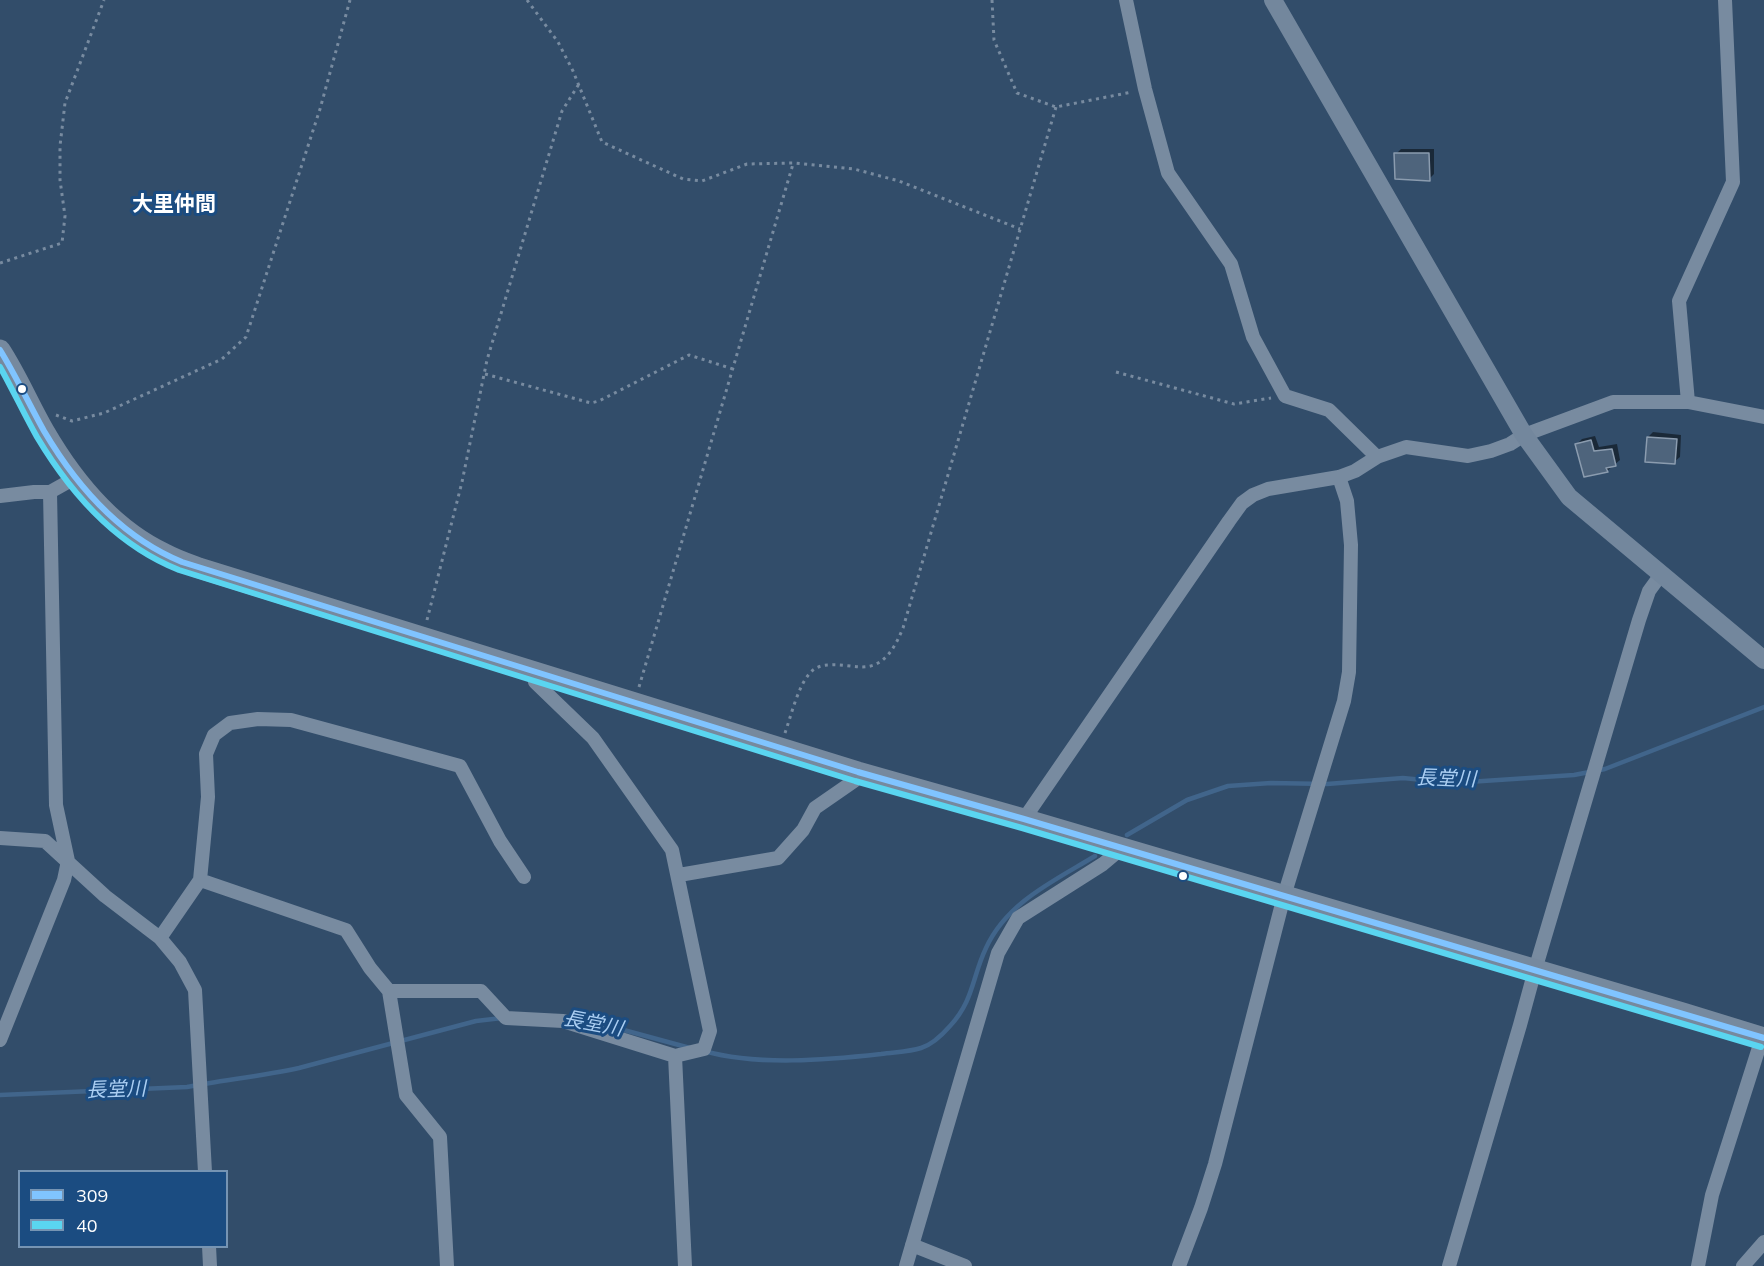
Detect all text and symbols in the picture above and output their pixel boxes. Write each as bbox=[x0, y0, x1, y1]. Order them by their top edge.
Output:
district label: 大里仲間 bbox=[132, 192, 216, 218]
unlabelled marker bbox=[16, 383, 28, 395]
water label: 長堂川 bbox=[1416, 766, 1476, 792]
unlabelled marker bbox=[1177, 870, 1189, 882]
water label: 長堂川 bbox=[561, 1006, 625, 1042]
water label: 長堂川 bbox=[86, 1077, 146, 1103]
legend bbox=[18, 1170, 228, 1248]
text: 309 bbox=[76, 1184, 108, 1207]
text: 40 bbox=[76, 1214, 98, 1237]

